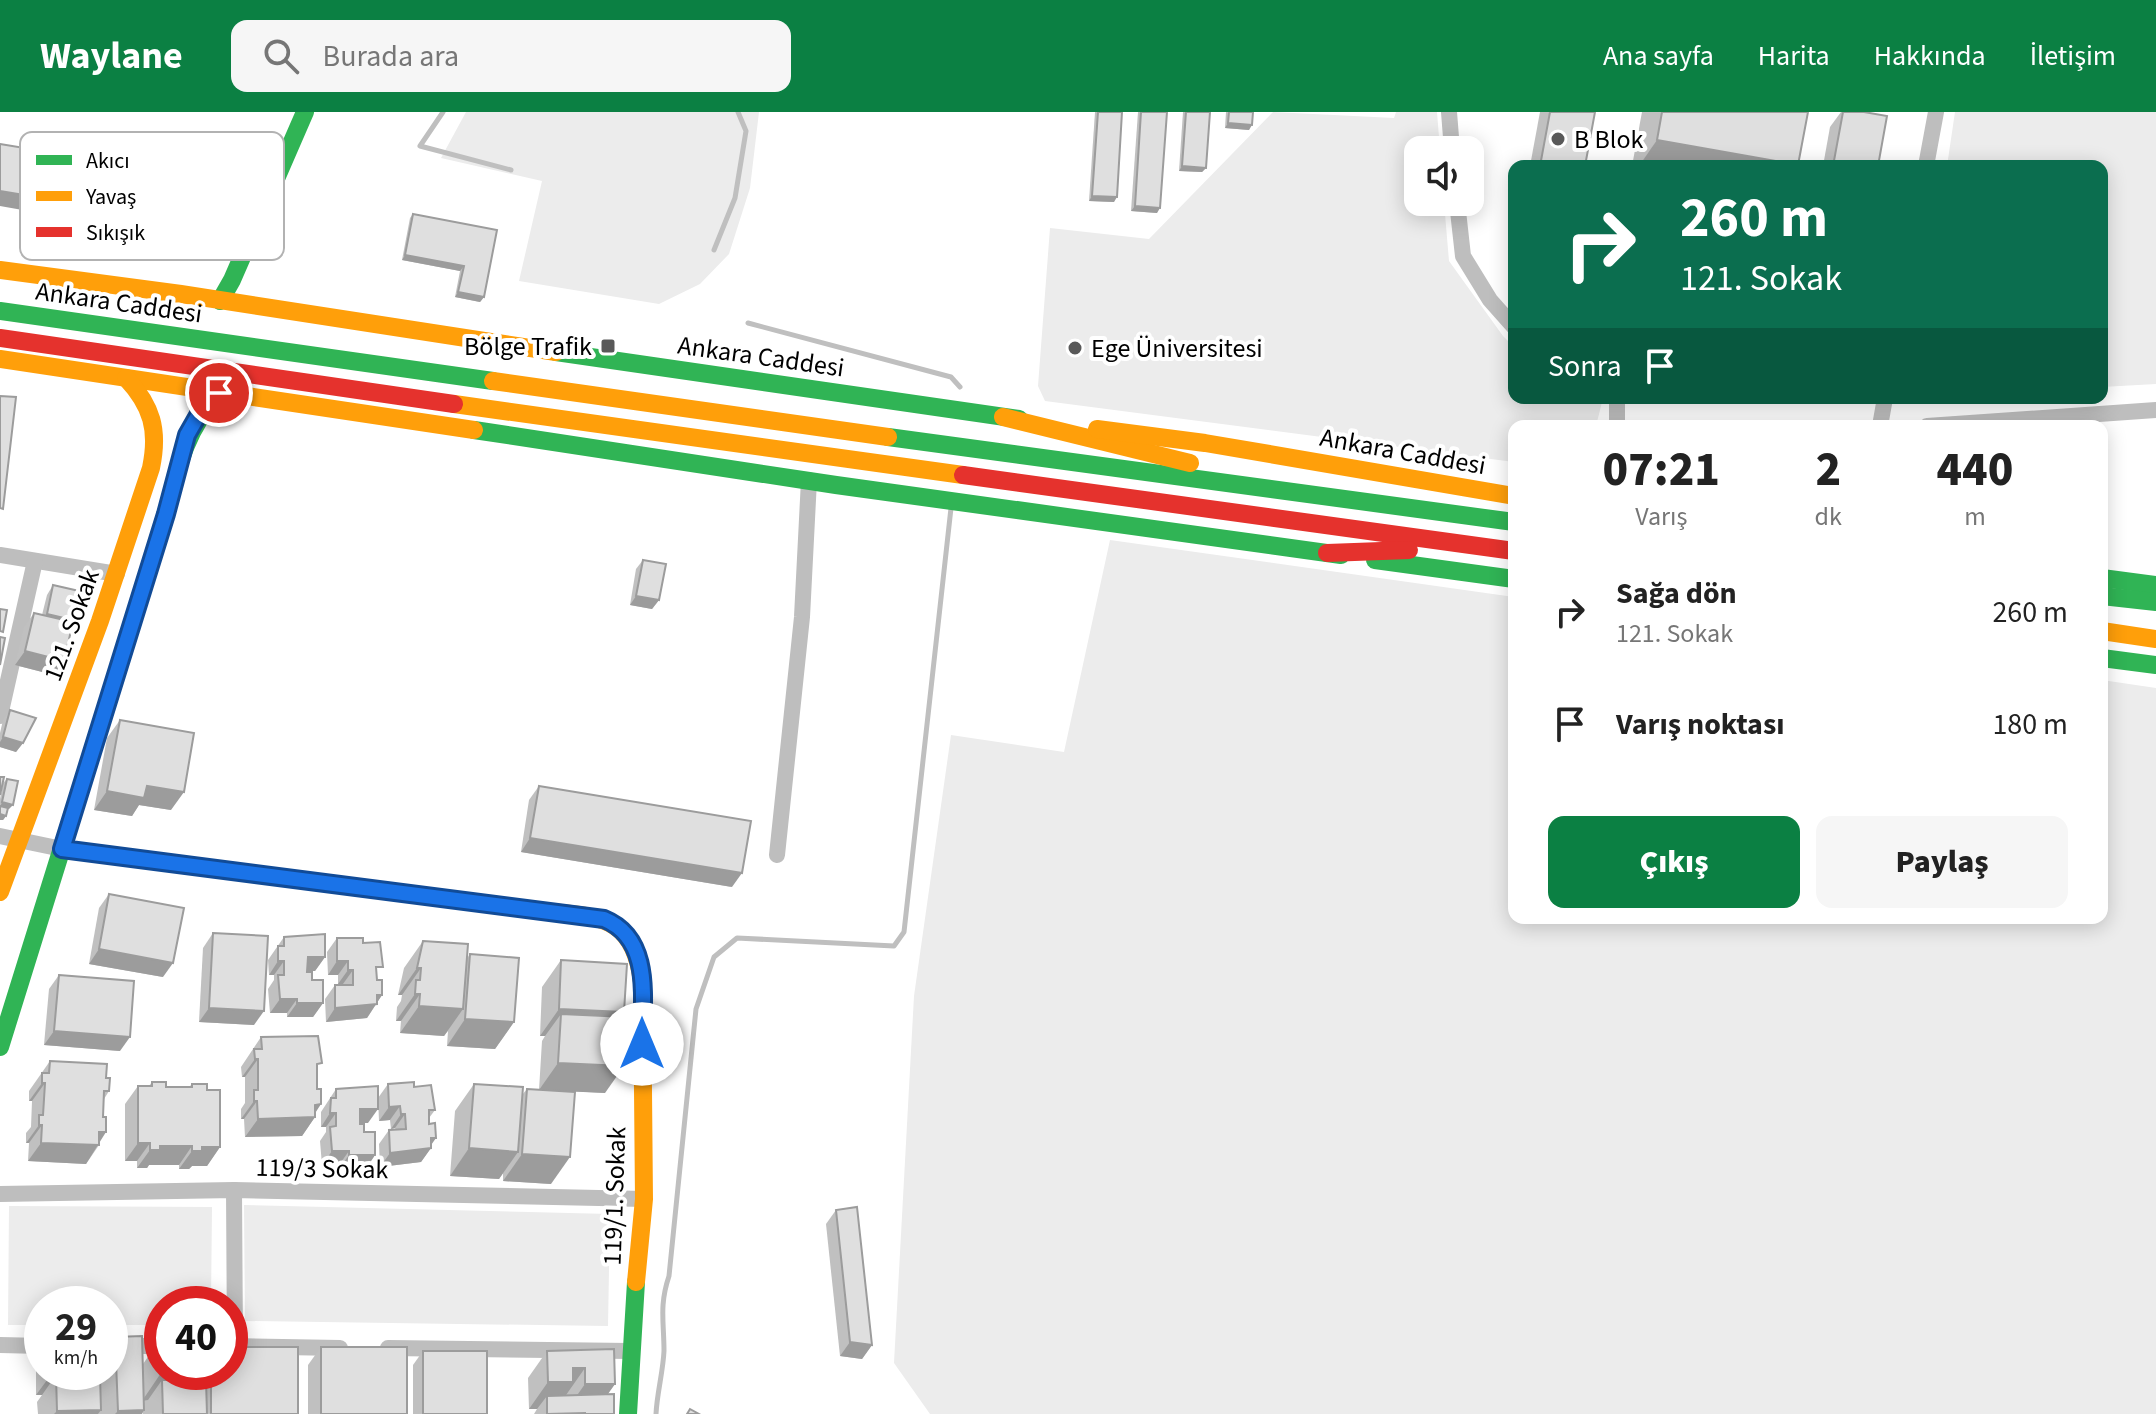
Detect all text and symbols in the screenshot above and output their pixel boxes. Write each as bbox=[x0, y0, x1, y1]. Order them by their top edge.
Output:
search box bbox=[231, 20, 791, 92]
text: Waylane bbox=[40, 29, 183, 83]
icon: search bbox=[259, 34, 303, 78]
text: Burada ara bbox=[323, 35, 459, 78]
text: Ana sayfa bbox=[1603, 36, 1714, 76]
text: Harita bbox=[1758, 36, 1830, 76]
text: Hakkında bbox=[1874, 36, 1986, 76]
text: İletişim bbox=[2030, 36, 2116, 76]
place label: B Blok bbox=[1574, 121, 1643, 158]
marker: B Blok bbox=[1549, 130, 1567, 148]
legend bbox=[20, 132, 284, 260]
map controls bbox=[1404, 136, 1484, 216]
button: sound bbox=[1404, 136, 1484, 216]
text: Akıcı bbox=[86, 145, 130, 177]
text: 260 m bbox=[1680, 179, 1828, 258]
text: Yavaş bbox=[85, 181, 136, 213]
icon: right bbox=[1548, 192, 1652, 296]
text: Sıkışık bbox=[86, 217, 145, 249]
text: 121. Sokak bbox=[1680, 253, 1842, 304]
street label: Ankara Caddesi bbox=[33, 273, 205, 332]
street label: Ankara Caddesi bbox=[675, 327, 847, 386]
place label: Bölge Trafik bbox=[464, 328, 592, 365]
place label: Ege Üniversitesi bbox=[1091, 330, 1263, 367]
marker: Bölge Trafik bbox=[599, 337, 617, 355]
marker: Ege Üniversitesi bbox=[1066, 339, 1084, 357]
icon: arrive bbox=[1638, 344, 1682, 388]
text: Sonra bbox=[1548, 345, 1622, 388]
pin bbox=[185, 359, 253, 427]
icon: arrive bbox=[197, 371, 241, 415]
street label: Ankara Caddesi bbox=[1317, 419, 1489, 484]
text: 07:21 bbox=[1603, 436, 1720, 504]
text: 2 bbox=[1815, 436, 1841, 504]
text: 440 bbox=[1936, 436, 2013, 504]
text: Varış bbox=[1635, 498, 1687, 535]
text: dk bbox=[1815, 498, 1842, 535]
text: m bbox=[1964, 498, 1986, 535]
street label: 121. Sokak bbox=[34, 564, 109, 686]
text: Sağa dön bbox=[1616, 572, 1737, 615]
icon: right bbox=[1548, 590, 1592, 634]
text: 260 m bbox=[1992, 591, 2068, 634]
text: 121. Sokak bbox=[1616, 615, 1733, 652]
icon: arrive bbox=[1548, 702, 1592, 746]
text: Varış noktası bbox=[1616, 703, 1784, 746]
text: 180 m bbox=[1992, 703, 2068, 746]
button: Çıkış bbox=[1548, 816, 1800, 908]
button: Paylaş bbox=[1816, 816, 2068, 908]
position arrow bbox=[600, 1002, 684, 1086]
street label: 119/1. Sokak bbox=[594, 1126, 635, 1266]
street label: 119/3 Sokak bbox=[255, 1149, 389, 1188]
speed limit sign: 40 bbox=[144, 1286, 248, 1390]
text: 29 bbox=[55, 1299, 97, 1356]
text: km/h bbox=[54, 1344, 98, 1372]

